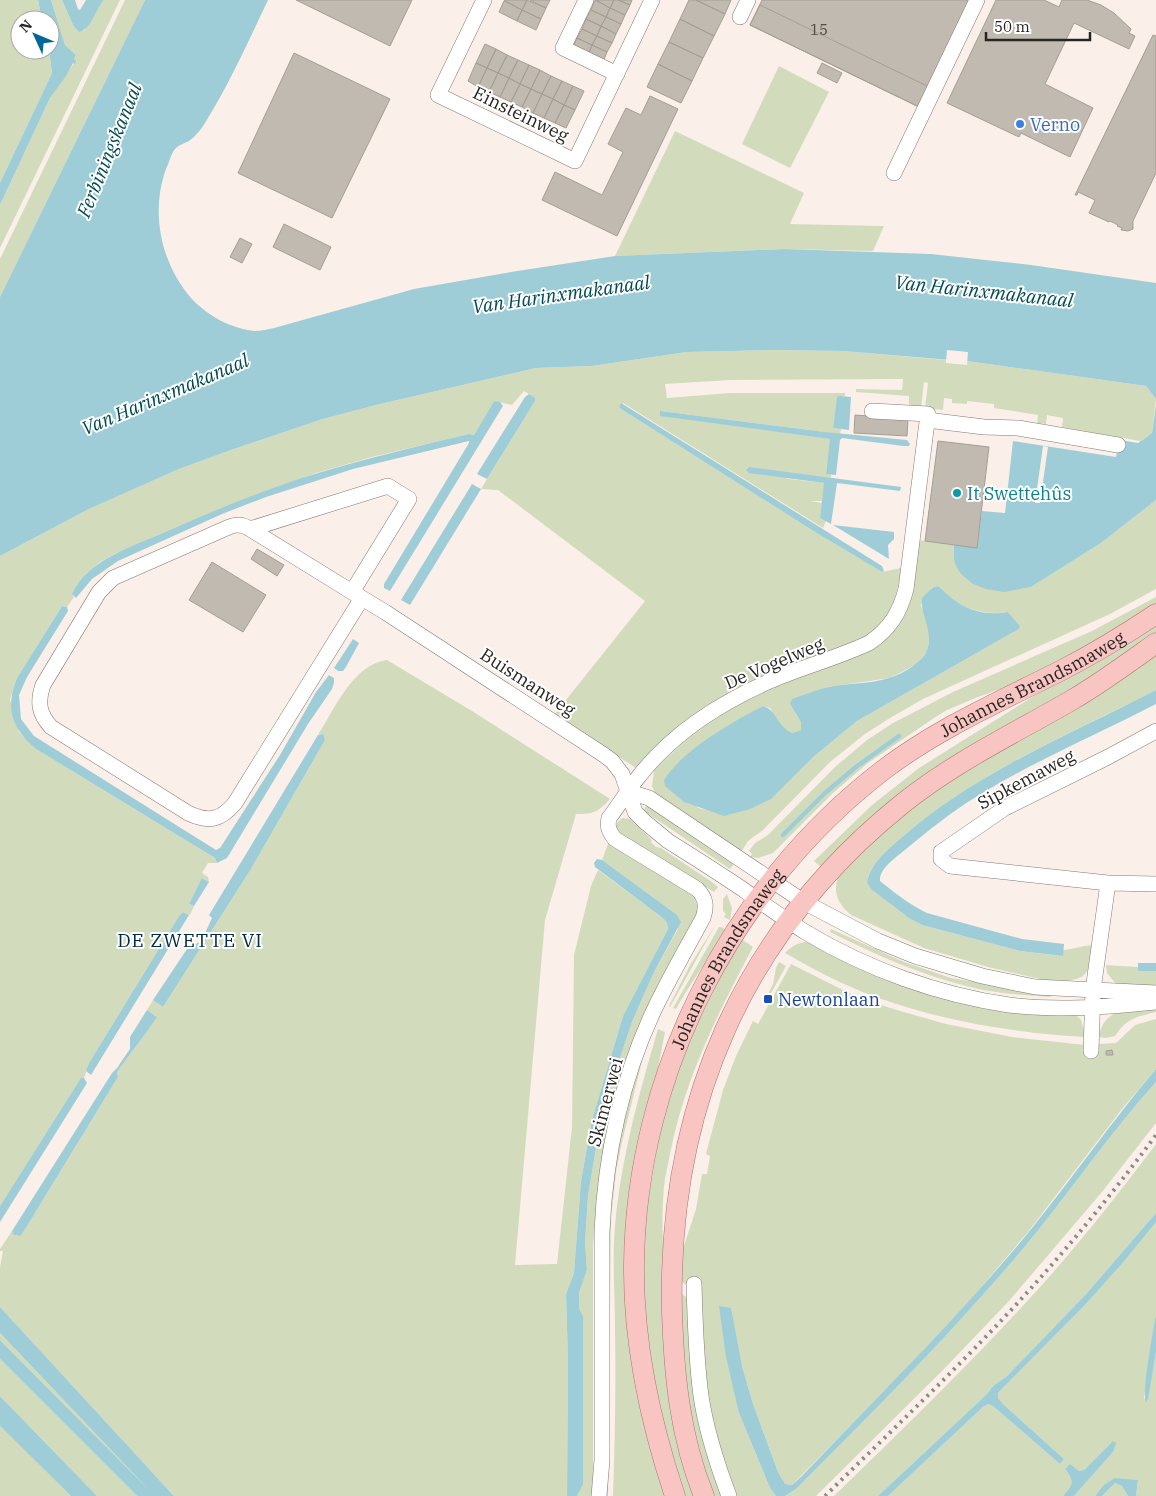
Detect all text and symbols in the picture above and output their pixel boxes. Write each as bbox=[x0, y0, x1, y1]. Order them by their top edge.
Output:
north arrow bbox=[10, 10, 60, 60]
scale bar bbox=[986, 10, 1090, 42]
text: N bbox=[15, 16, 36, 36]
text: 50 m bbox=[994, 17, 1030, 36]
house number: 15 bbox=[810, 20, 828, 39]
water label: Ferbiningskanaal bbox=[71, 79, 147, 222]
street label: Einsteinweg bbox=[469, 81, 573, 147]
place label: Verno bbox=[1030, 113, 1080, 136]
marker: Verno bbox=[1014, 118, 1026, 130]
water label: Van Harinxmakanaal bbox=[471, 270, 652, 318]
water label: Van Harinxmakanaal bbox=[894, 270, 1075, 312]
water label: Van Harinxmakanaal bbox=[78, 348, 253, 440]
place label: It Swettehûs bbox=[967, 482, 1071, 505]
marker: It Swettehûs bbox=[951, 487, 963, 499]
street label: Johannes Brandsmaweg bbox=[935, 625, 1129, 742]
street label: De Vogelweg bbox=[721, 632, 827, 694]
street label: Buismanweg bbox=[476, 643, 580, 721]
street label: Sipkemaweg bbox=[973, 744, 1079, 814]
street label: Johannes Brandsmaweg bbox=[666, 863, 789, 1052]
district label: DE ZWETTE VI bbox=[117, 928, 263, 952]
place label: Newtonlaan bbox=[778, 988, 880, 1011]
marker: Newtonlaan bbox=[762, 993, 774, 1005]
street label: Skimerwei bbox=[582, 1055, 628, 1149]

